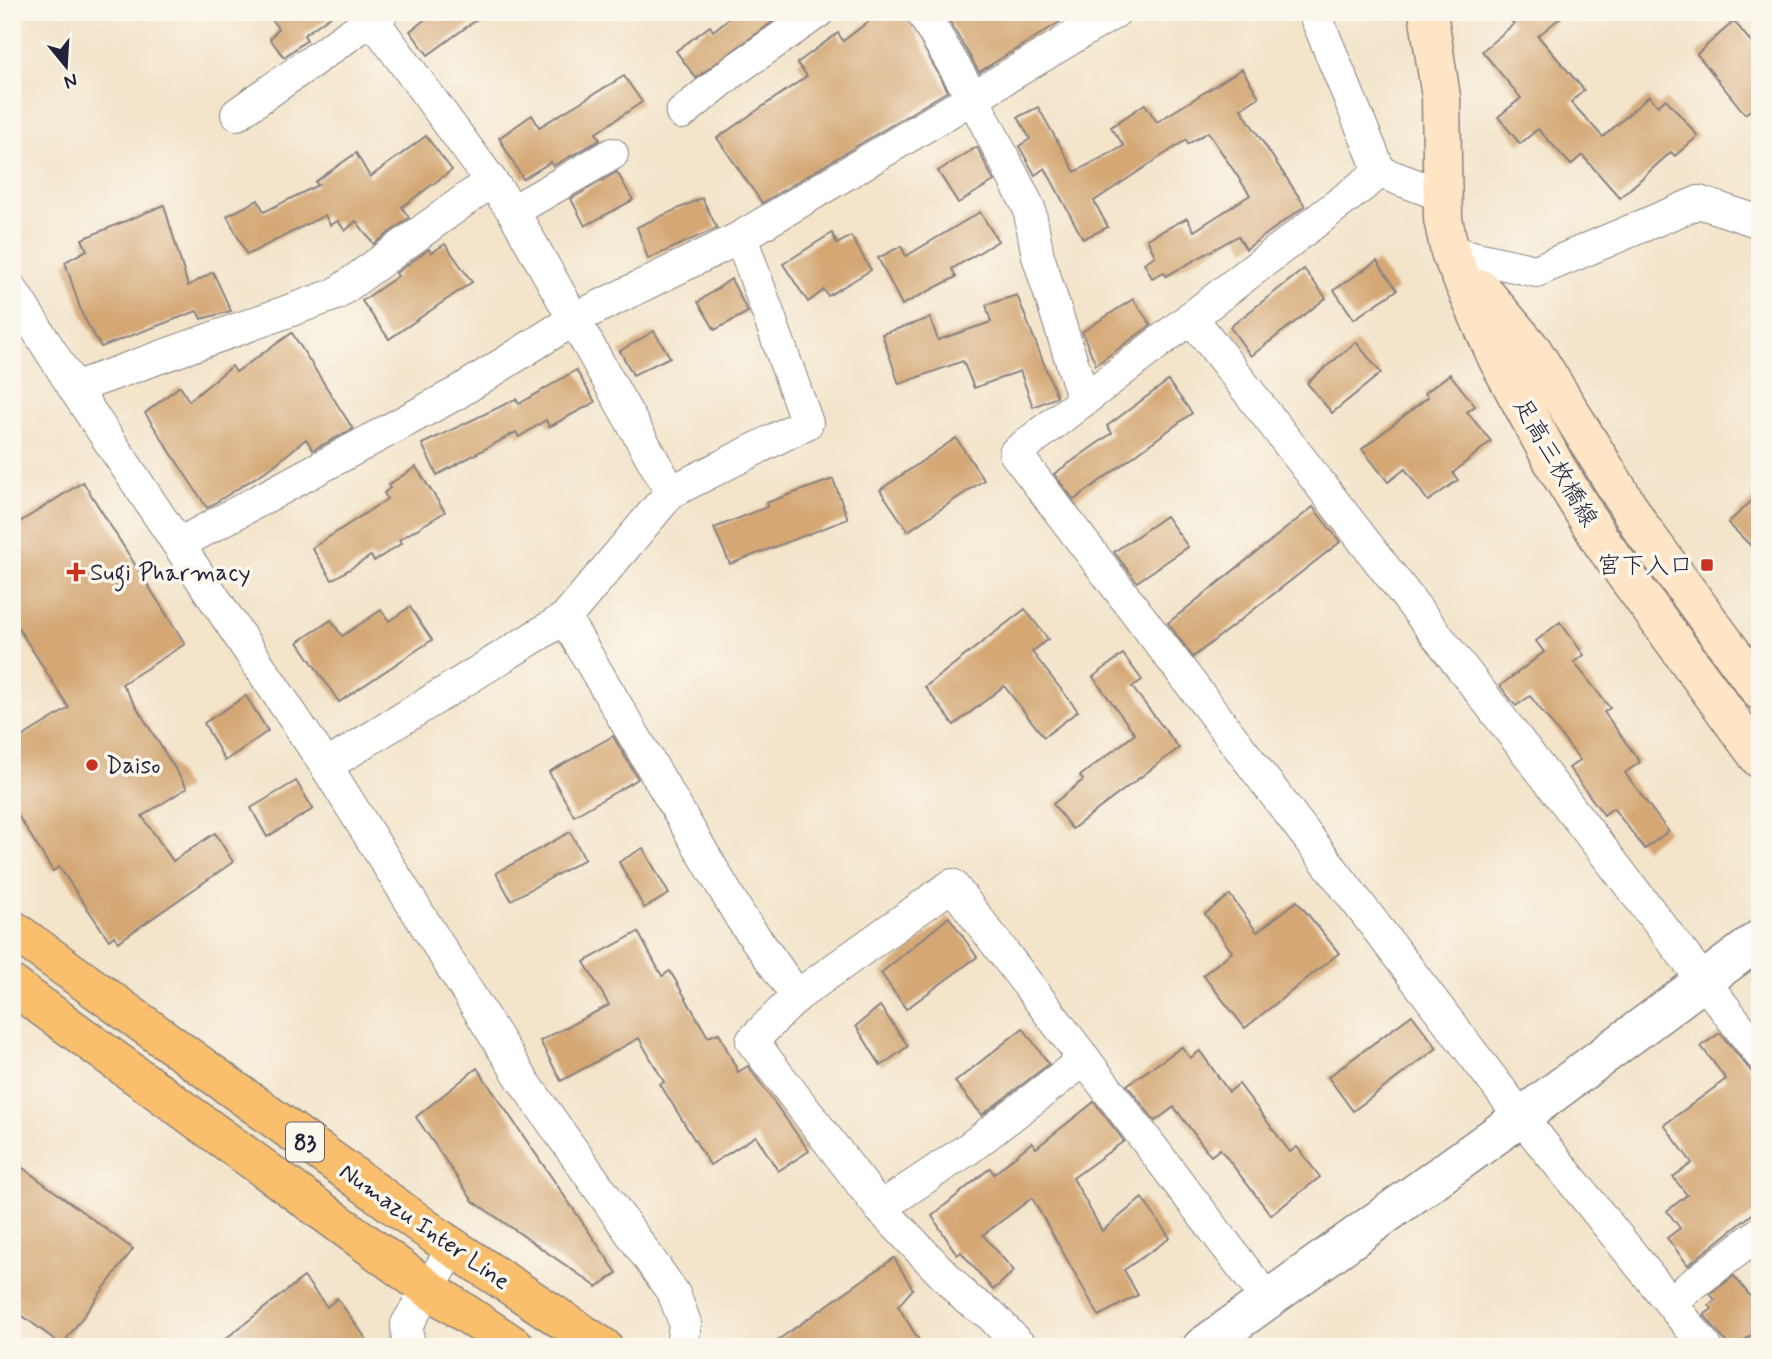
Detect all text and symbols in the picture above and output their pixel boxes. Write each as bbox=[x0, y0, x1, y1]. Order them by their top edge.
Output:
north arrow bbox=[32, 32, 102, 102]
text: N bbox=[61, 67, 81, 95]
street label: 足高三枚橋線 bbox=[1505, 393, 1604, 533]
place label: 宮下入口 bbox=[1597, 551, 1693, 582]
marker: 宮下入口 bbox=[1699, 557, 1715, 573]
place label: Sugi Pharmacy bbox=[90, 558, 250, 592]
marker: Sugi Pharmacy bbox=[68, 564, 84, 580]
place label: Daiso bbox=[106, 751, 160, 782]
marker: Daiso bbox=[84, 757, 100, 773]
road number: 83 bbox=[286, 1122, 324, 1162]
street label: Numazu Inter Line bbox=[333, 1157, 516, 1298]

